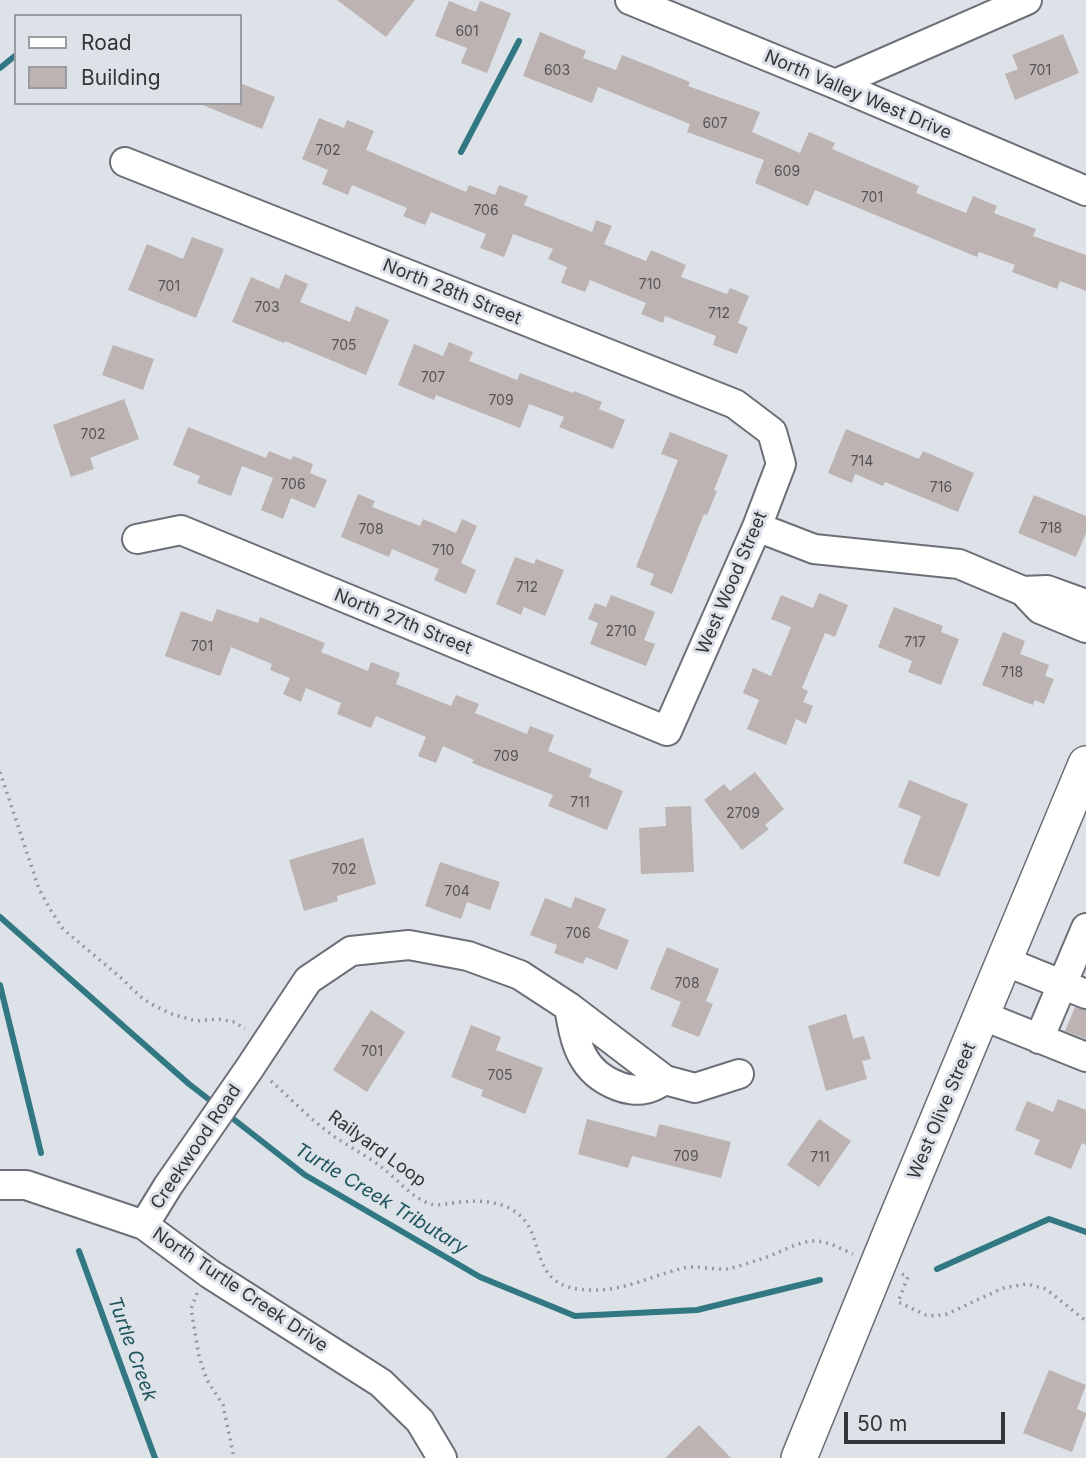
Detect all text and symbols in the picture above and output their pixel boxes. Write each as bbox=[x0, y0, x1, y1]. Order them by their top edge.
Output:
legend bbox=[14, 14, 242, 105]
house number: 601 bbox=[455, 24, 479, 40]
text: Road bbox=[81, 30, 132, 55]
street label: North Valley West Drive bbox=[761, 46, 955, 144]
house number: 603 bbox=[544, 63, 570, 79]
house number: 701 bbox=[1029, 63, 1051, 79]
text: Building bbox=[81, 65, 161, 90]
house number: 607 bbox=[702, 116, 728, 132]
house number: 702 bbox=[315, 143, 341, 159]
house number: 609 bbox=[774, 164, 800, 180]
house number: 701 bbox=[861, 190, 883, 206]
house number: 706 bbox=[473, 203, 499, 219]
street label: North 28th Street bbox=[380, 254, 524, 330]
house number: 710 bbox=[639, 277, 661, 293]
house number: 701 bbox=[158, 279, 180, 295]
house number: 703 bbox=[254, 300, 280, 316]
house number: 712 bbox=[708, 306, 730, 322]
house number: 705 bbox=[331, 338, 357, 354]
house number: 707 bbox=[421, 370, 445, 386]
house number: 709 bbox=[488, 393, 514, 409]
house number: 702 bbox=[80, 427, 106, 443]
house number: 714 bbox=[851, 454, 873, 470]
house number: 706 bbox=[280, 477, 306, 493]
house number: 716 bbox=[930, 480, 952, 496]
street label: West Wood Street bbox=[692, 508, 772, 658]
house number: 718 bbox=[1040, 521, 1062, 537]
house number: 708 bbox=[358, 522, 384, 538]
house number: 710 bbox=[432, 543, 454, 559]
house number: 712 bbox=[516, 580, 538, 596]
street label: North 27th Street bbox=[331, 585, 475, 659]
house number: 2710 bbox=[606, 624, 636, 640]
house number: 717 bbox=[904, 635, 926, 651]
house number: 701 bbox=[191, 639, 213, 655]
house number: 718 bbox=[1001, 665, 1023, 681]
house number: 709 bbox=[493, 749, 519, 765]
house number: 711 bbox=[570, 795, 590, 811]
house number: 2709 bbox=[726, 806, 760, 822]
house number: 702 bbox=[331, 862, 357, 878]
house number: 704 bbox=[444, 884, 470, 900]
house number: 706 bbox=[565, 926, 591, 942]
house number: 708 bbox=[674, 976, 700, 992]
street label: West Olive Street bbox=[903, 1039, 981, 1183]
house number: 701 bbox=[361, 1044, 383, 1060]
house number: 705 bbox=[487, 1068, 513, 1084]
street label: Creekwood Road bbox=[146, 1080, 246, 1214]
street label: Railyard Loop bbox=[324, 1106, 430, 1192]
water label: Turtle Creek Tributary bbox=[291, 1138, 471, 1260]
house number: 709 bbox=[673, 1149, 699, 1165]
house number: 711 bbox=[810, 1150, 830, 1166]
street label: North Turtle Creek Drive bbox=[148, 1223, 332, 1357]
water label: Turtle Creek bbox=[103, 1294, 161, 1404]
scale bar bbox=[848, 1398, 1009, 1442]
text: 50 m bbox=[857, 1411, 907, 1436]

